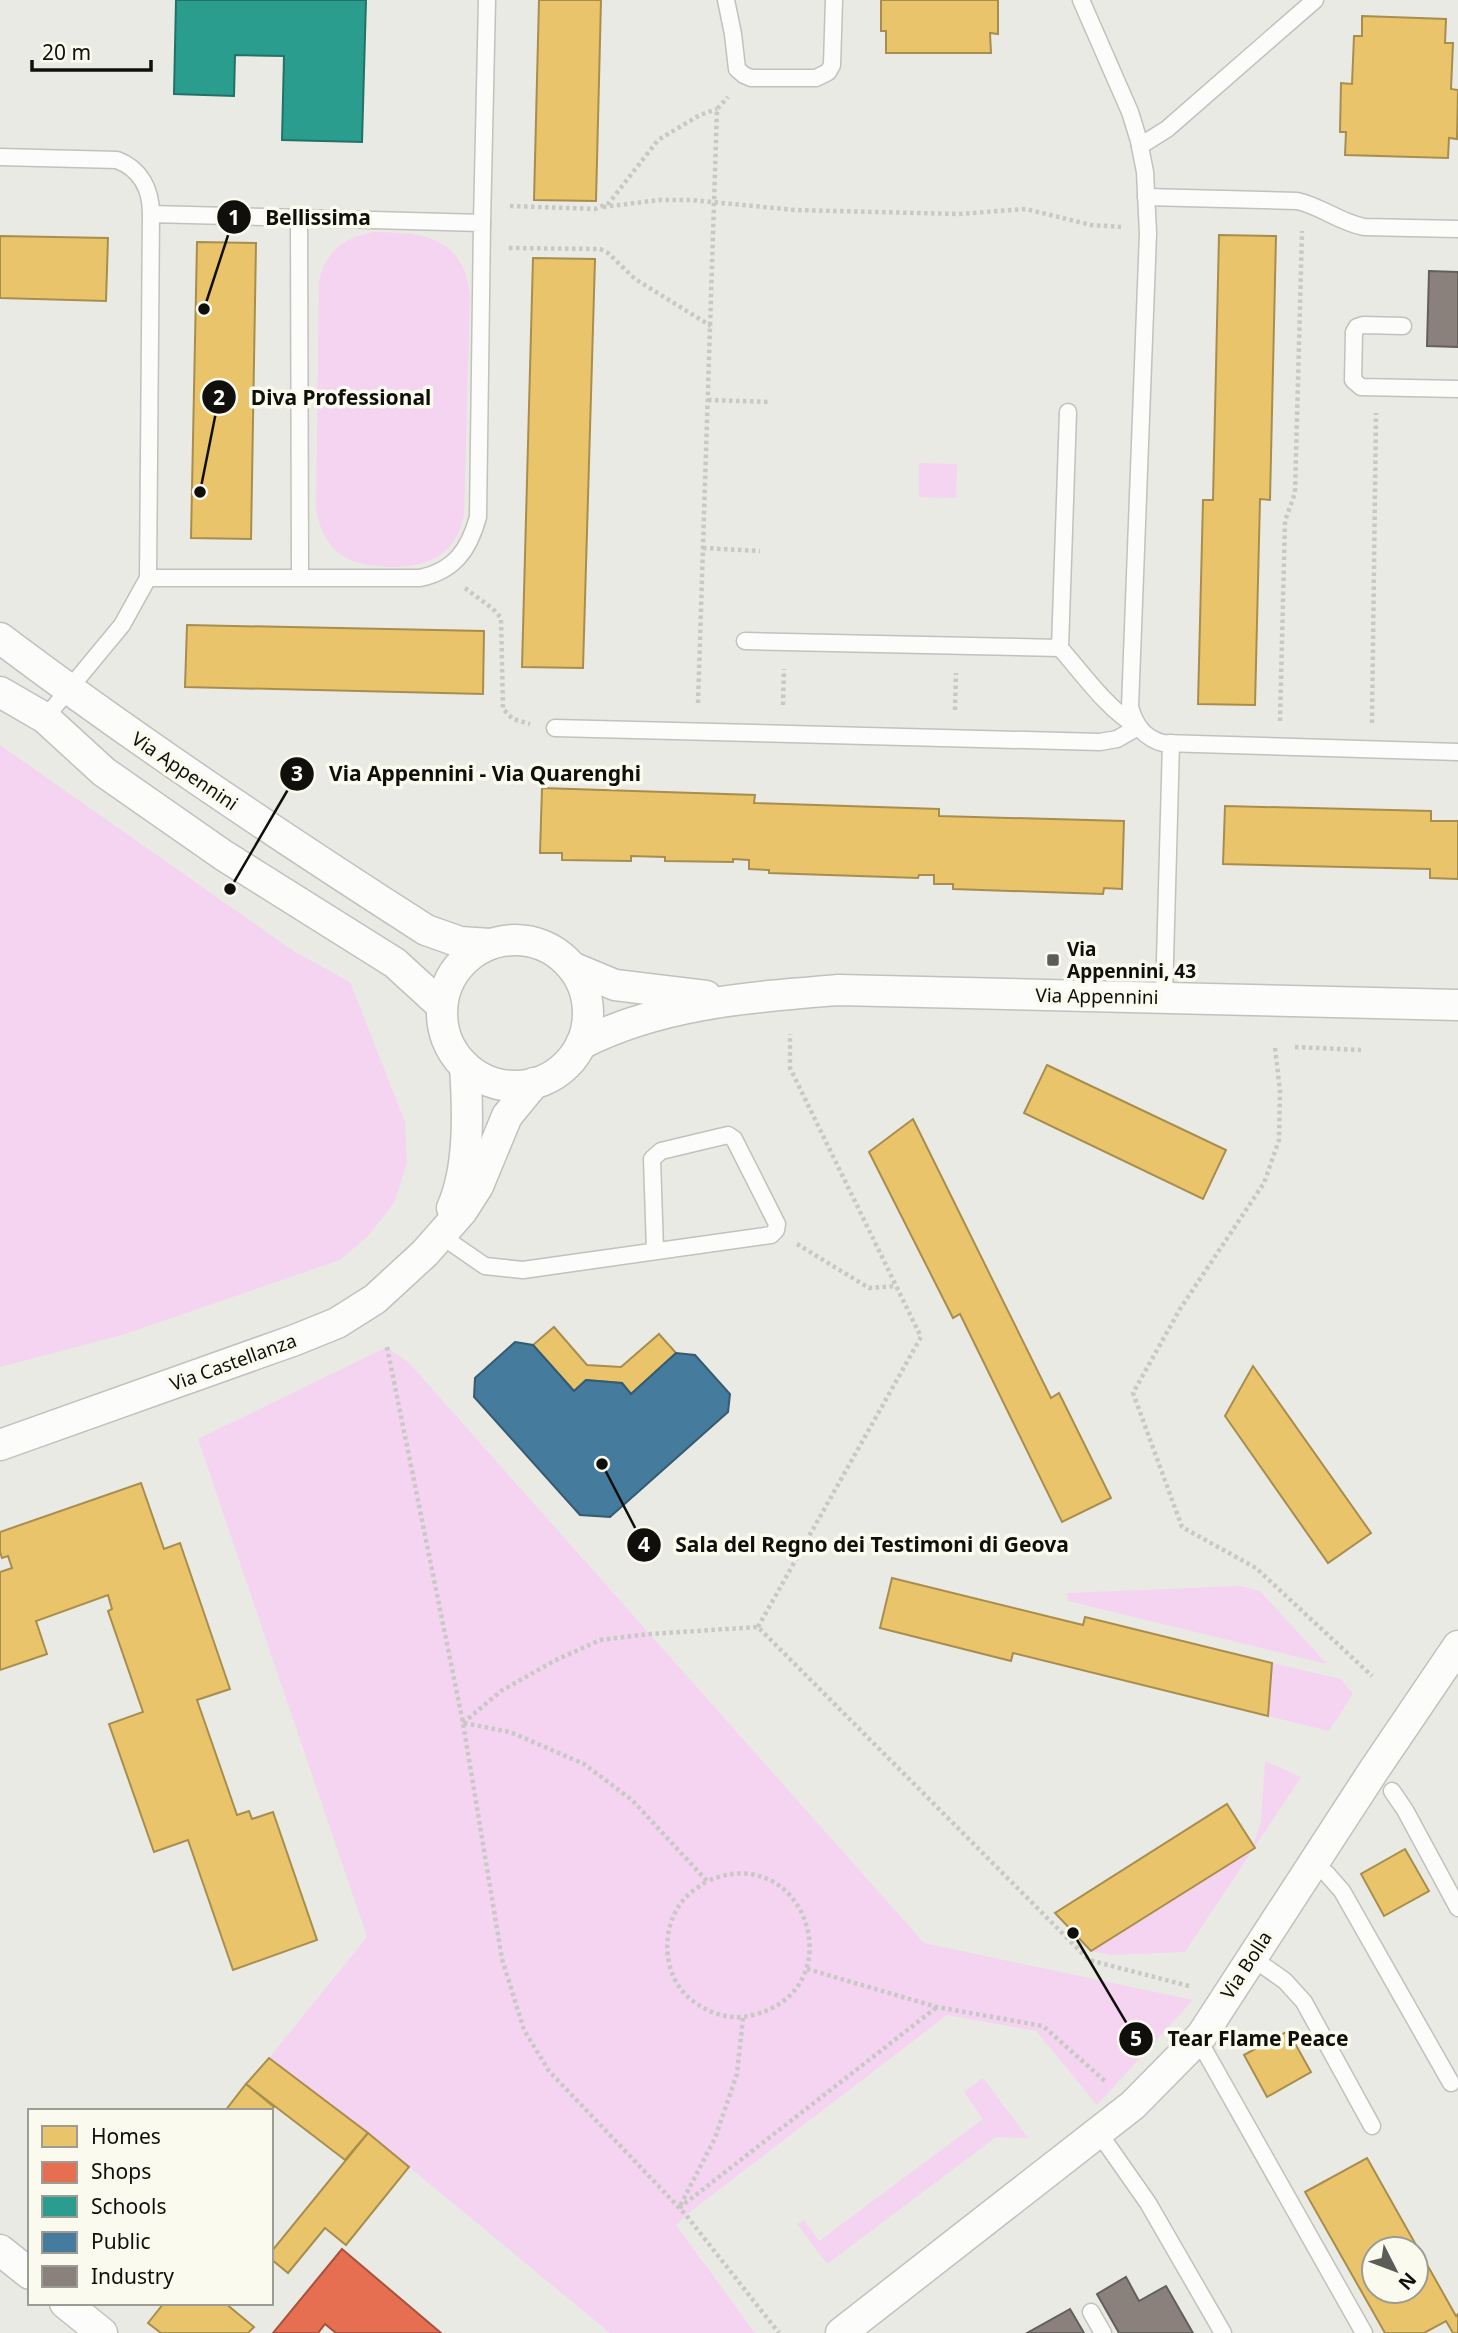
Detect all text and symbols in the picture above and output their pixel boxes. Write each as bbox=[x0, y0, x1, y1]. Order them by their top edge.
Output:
scale bar bbox=[32, 28, 150, 72]
text: 20 m bbox=[42, 38, 91, 66]
callout: Bellissima bbox=[217, 196, 385, 238]
text: 1 bbox=[228, 203, 240, 231]
text: Bellissima bbox=[265, 203, 371, 231]
callout: Diva Professional bbox=[202, 376, 445, 418]
text: 2 bbox=[213, 383, 225, 411]
text: Diva Professional bbox=[251, 383, 431, 411]
street label: Via Appennini bbox=[127, 726, 243, 816]
callout: Via Appennini - Via Quarenghi bbox=[280, 753, 655, 795]
text: 3 bbox=[291, 759, 303, 787]
text: Via Appennini - Via Quarenghi bbox=[329, 759, 641, 787]
place label: Via Appennini, 43 bbox=[1067, 936, 1196, 984]
marker: Via Appennini, 43 bbox=[1045, 952, 1061, 968]
street label: Via Appennini bbox=[1035, 982, 1159, 1010]
street label: Via Castellanza bbox=[166, 1327, 300, 1397]
callout: Sala del Regno dei Testimoni di Geova bbox=[626, 1524, 1083, 1566]
text: 4 bbox=[638, 1530, 650, 1558]
text: Sala del Regno dei Testimoni di Geova bbox=[675, 1530, 1069, 1558]
street label: Via Bolla bbox=[1214, 1926, 1278, 2004]
callout: Tear Flame Peace bbox=[1118, 2018, 1362, 2060]
text: 5 bbox=[1130, 2024, 1142, 2052]
text: Tear Flame Peace bbox=[1168, 2024, 1348, 2052]
legend bbox=[28, 2109, 273, 2305]
text: Homes bbox=[91, 2122, 161, 2150]
text: Shops bbox=[91, 2157, 151, 2185]
text: Schools bbox=[91, 2192, 166, 2220]
text: Public bbox=[91, 2227, 151, 2255]
north arrow bbox=[1360, 2235, 1430, 2305]
text: Industry bbox=[91, 2262, 174, 2290]
text: N bbox=[1393, 2267, 1422, 2296]

